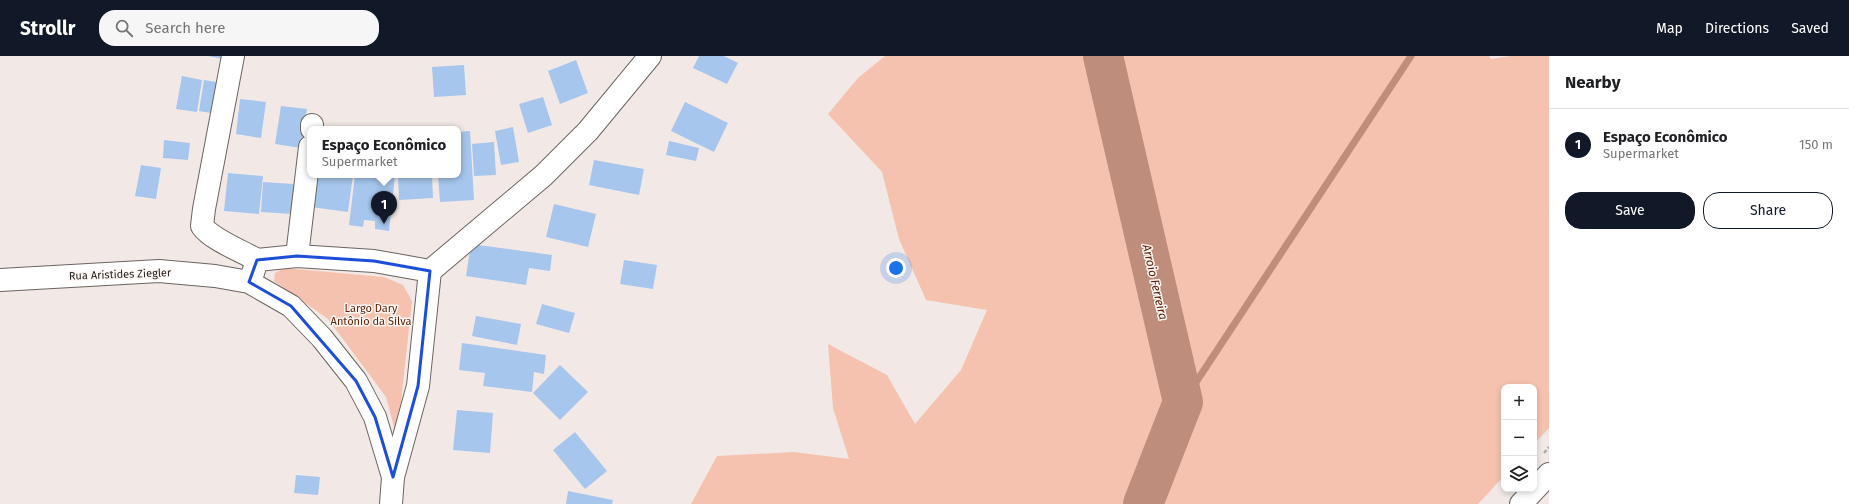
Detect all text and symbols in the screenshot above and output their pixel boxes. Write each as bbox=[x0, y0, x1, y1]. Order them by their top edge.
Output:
search box bbox=[99, 10, 379, 46]
text: Strollr bbox=[20, 17, 75, 40]
icon: search bbox=[113, 17, 135, 39]
text: Search here bbox=[145, 19, 225, 37]
text: Map bbox=[1656, 20, 1683, 37]
text: Directions bbox=[1705, 20, 1769, 37]
text: Saved bbox=[1791, 20, 1829, 37]
text: Nearby bbox=[1565, 72, 1620, 93]
popup bbox=[307, 126, 461, 178]
text: Espaço Econômico bbox=[1603, 128, 1728, 146]
text: Espaço Econômico bbox=[322, 136, 446, 154]
text: 1 bbox=[1575, 137, 1581, 152]
text: 150 m bbox=[1799, 137, 1833, 152]
text: Supermarket bbox=[1603, 146, 1679, 161]
text: Supermarket bbox=[322, 154, 398, 169]
pin: 1 bbox=[371, 191, 397, 224]
button: Save bbox=[1565, 192, 1695, 229]
button: Share bbox=[1703, 192, 1833, 229]
water label: Arroio Ferreira bbox=[1139, 242, 1171, 321]
your location bbox=[886, 258, 906, 278]
street label: Rua Aristides Ziegler bbox=[69, 266, 172, 283]
park label: Largo Dary Antônio da Silva bbox=[331, 302, 411, 328]
map controls bbox=[1501, 384, 1537, 492]
button: + bbox=[1501, 384, 1537, 420]
button: − bbox=[1501, 420, 1537, 456]
button: layers bbox=[1501, 456, 1537, 492]

